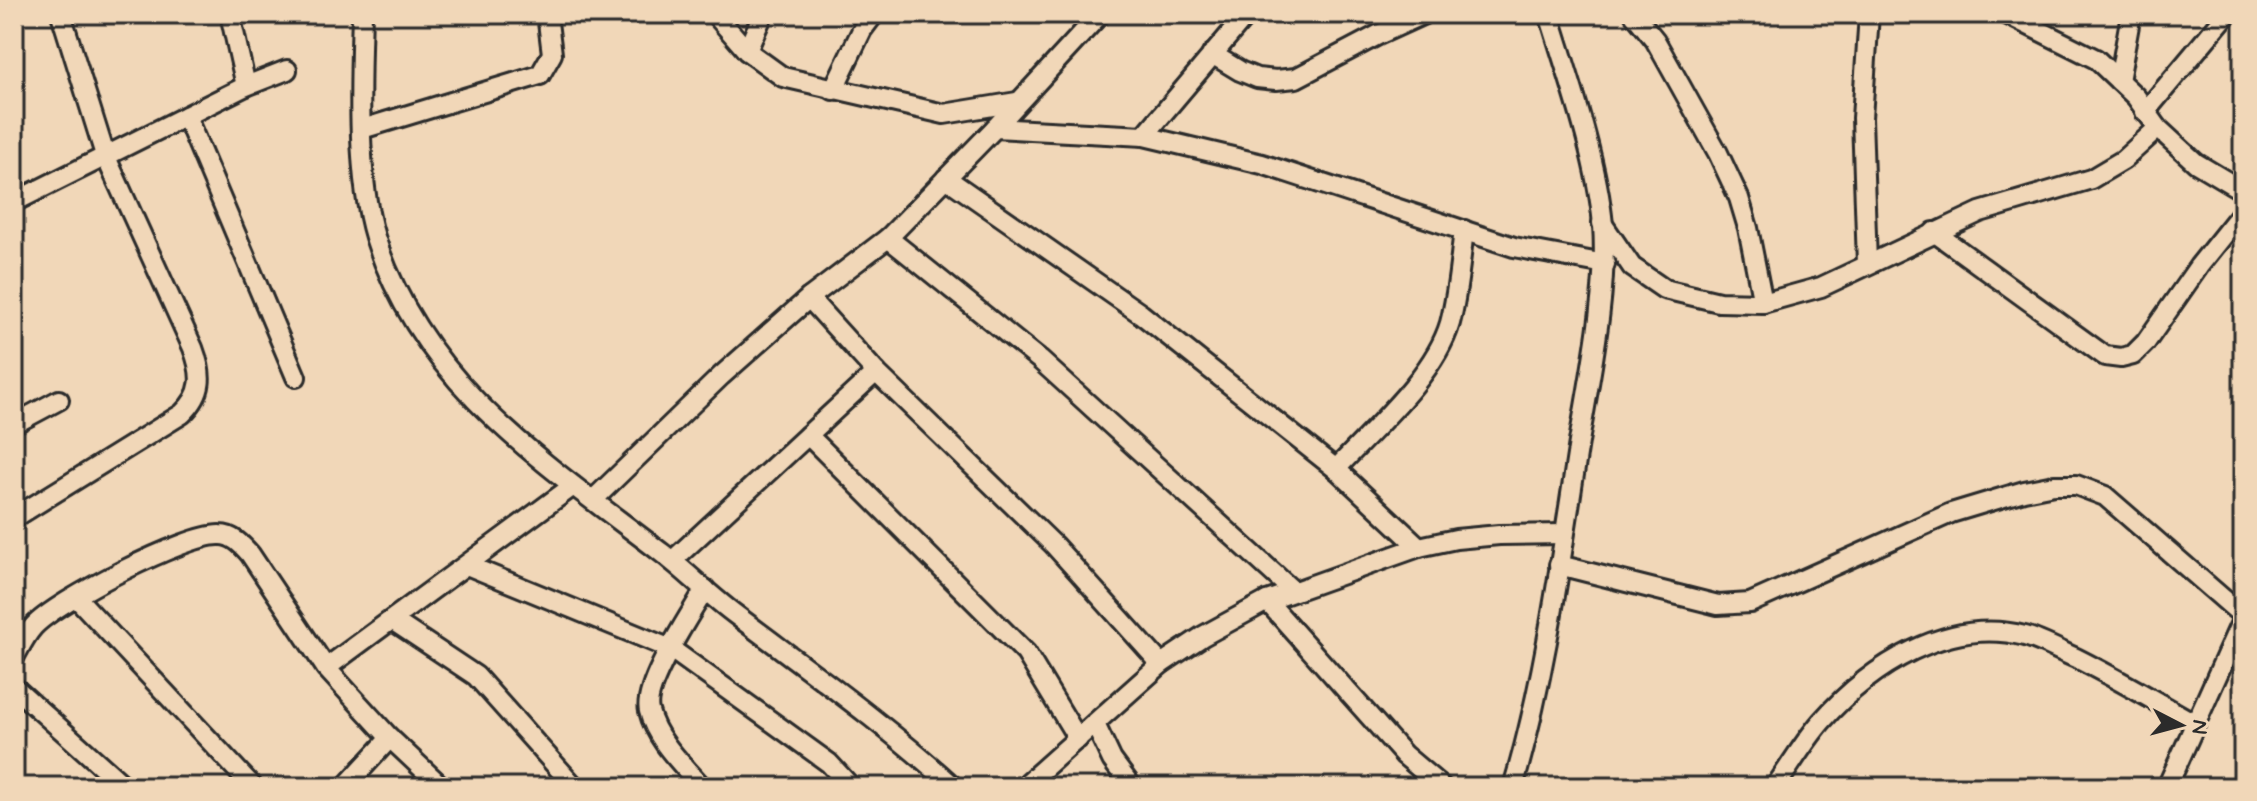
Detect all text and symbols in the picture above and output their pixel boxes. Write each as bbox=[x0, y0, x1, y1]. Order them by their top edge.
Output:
north arrow bbox=[2141, 685, 2221, 765]
text: N bbox=[2184, 718, 2214, 736]

